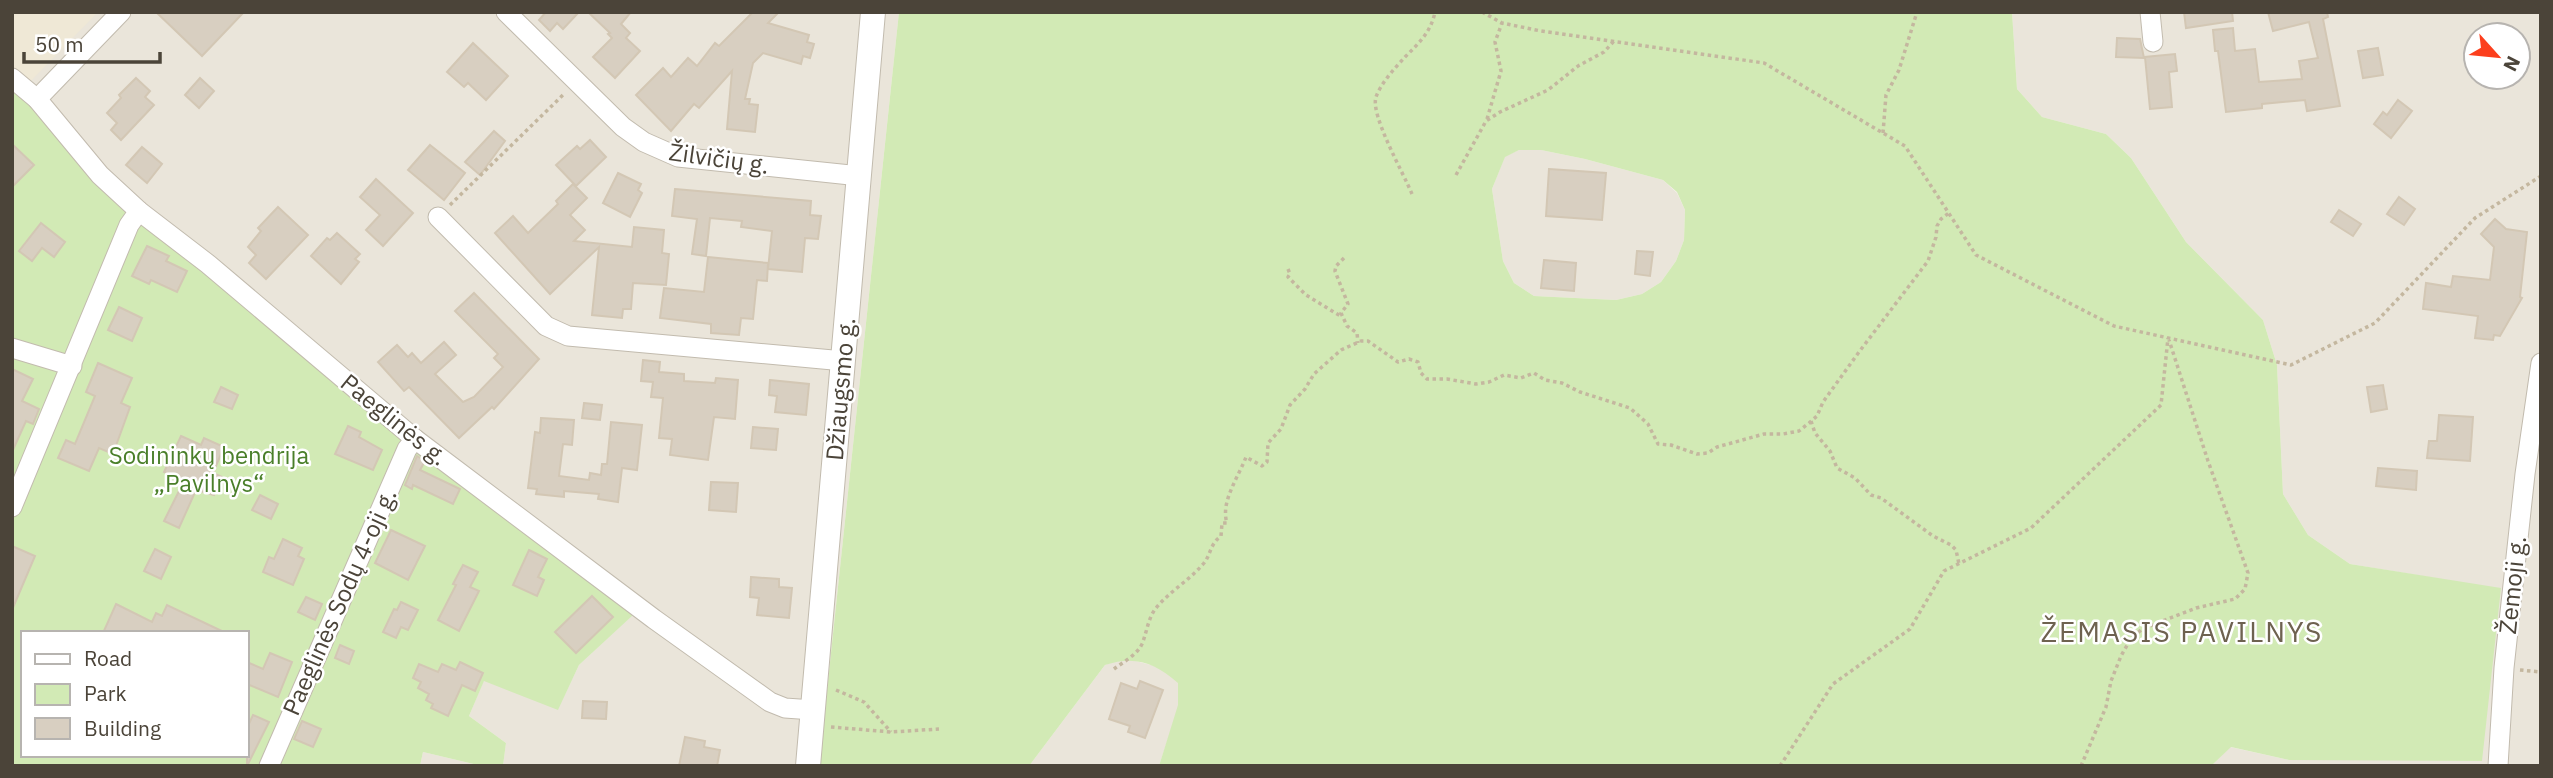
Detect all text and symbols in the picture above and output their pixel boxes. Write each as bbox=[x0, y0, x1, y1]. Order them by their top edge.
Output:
scale bar bbox=[24, 21, 161, 65]
north arrow bbox=[2462, 21, 2532, 91]
text: 50 m bbox=[35, 30, 84, 58]
text: N bbox=[2498, 52, 2526, 75]
street label: Žilvičių g. bbox=[667, 135, 771, 181]
street label: Džiaugsmo g. bbox=[818, 316, 862, 462]
street label: Paeglinės g. bbox=[334, 366, 455, 472]
park label: Sodininkų bendrija „Pavilnys“ bbox=[109, 439, 309, 499]
street label: Paeglinės Sodų 4-oji g. bbox=[275, 483, 404, 720]
street label: Žemoji g. bbox=[2491, 534, 2533, 636]
district label: ŽEMASIS PAVILNYS bbox=[2041, 613, 2323, 650]
legend bbox=[21, 631, 248, 757]
text: Road bbox=[84, 644, 132, 672]
text: Park bbox=[84, 679, 127, 707]
text: Building bbox=[84, 714, 161, 742]

